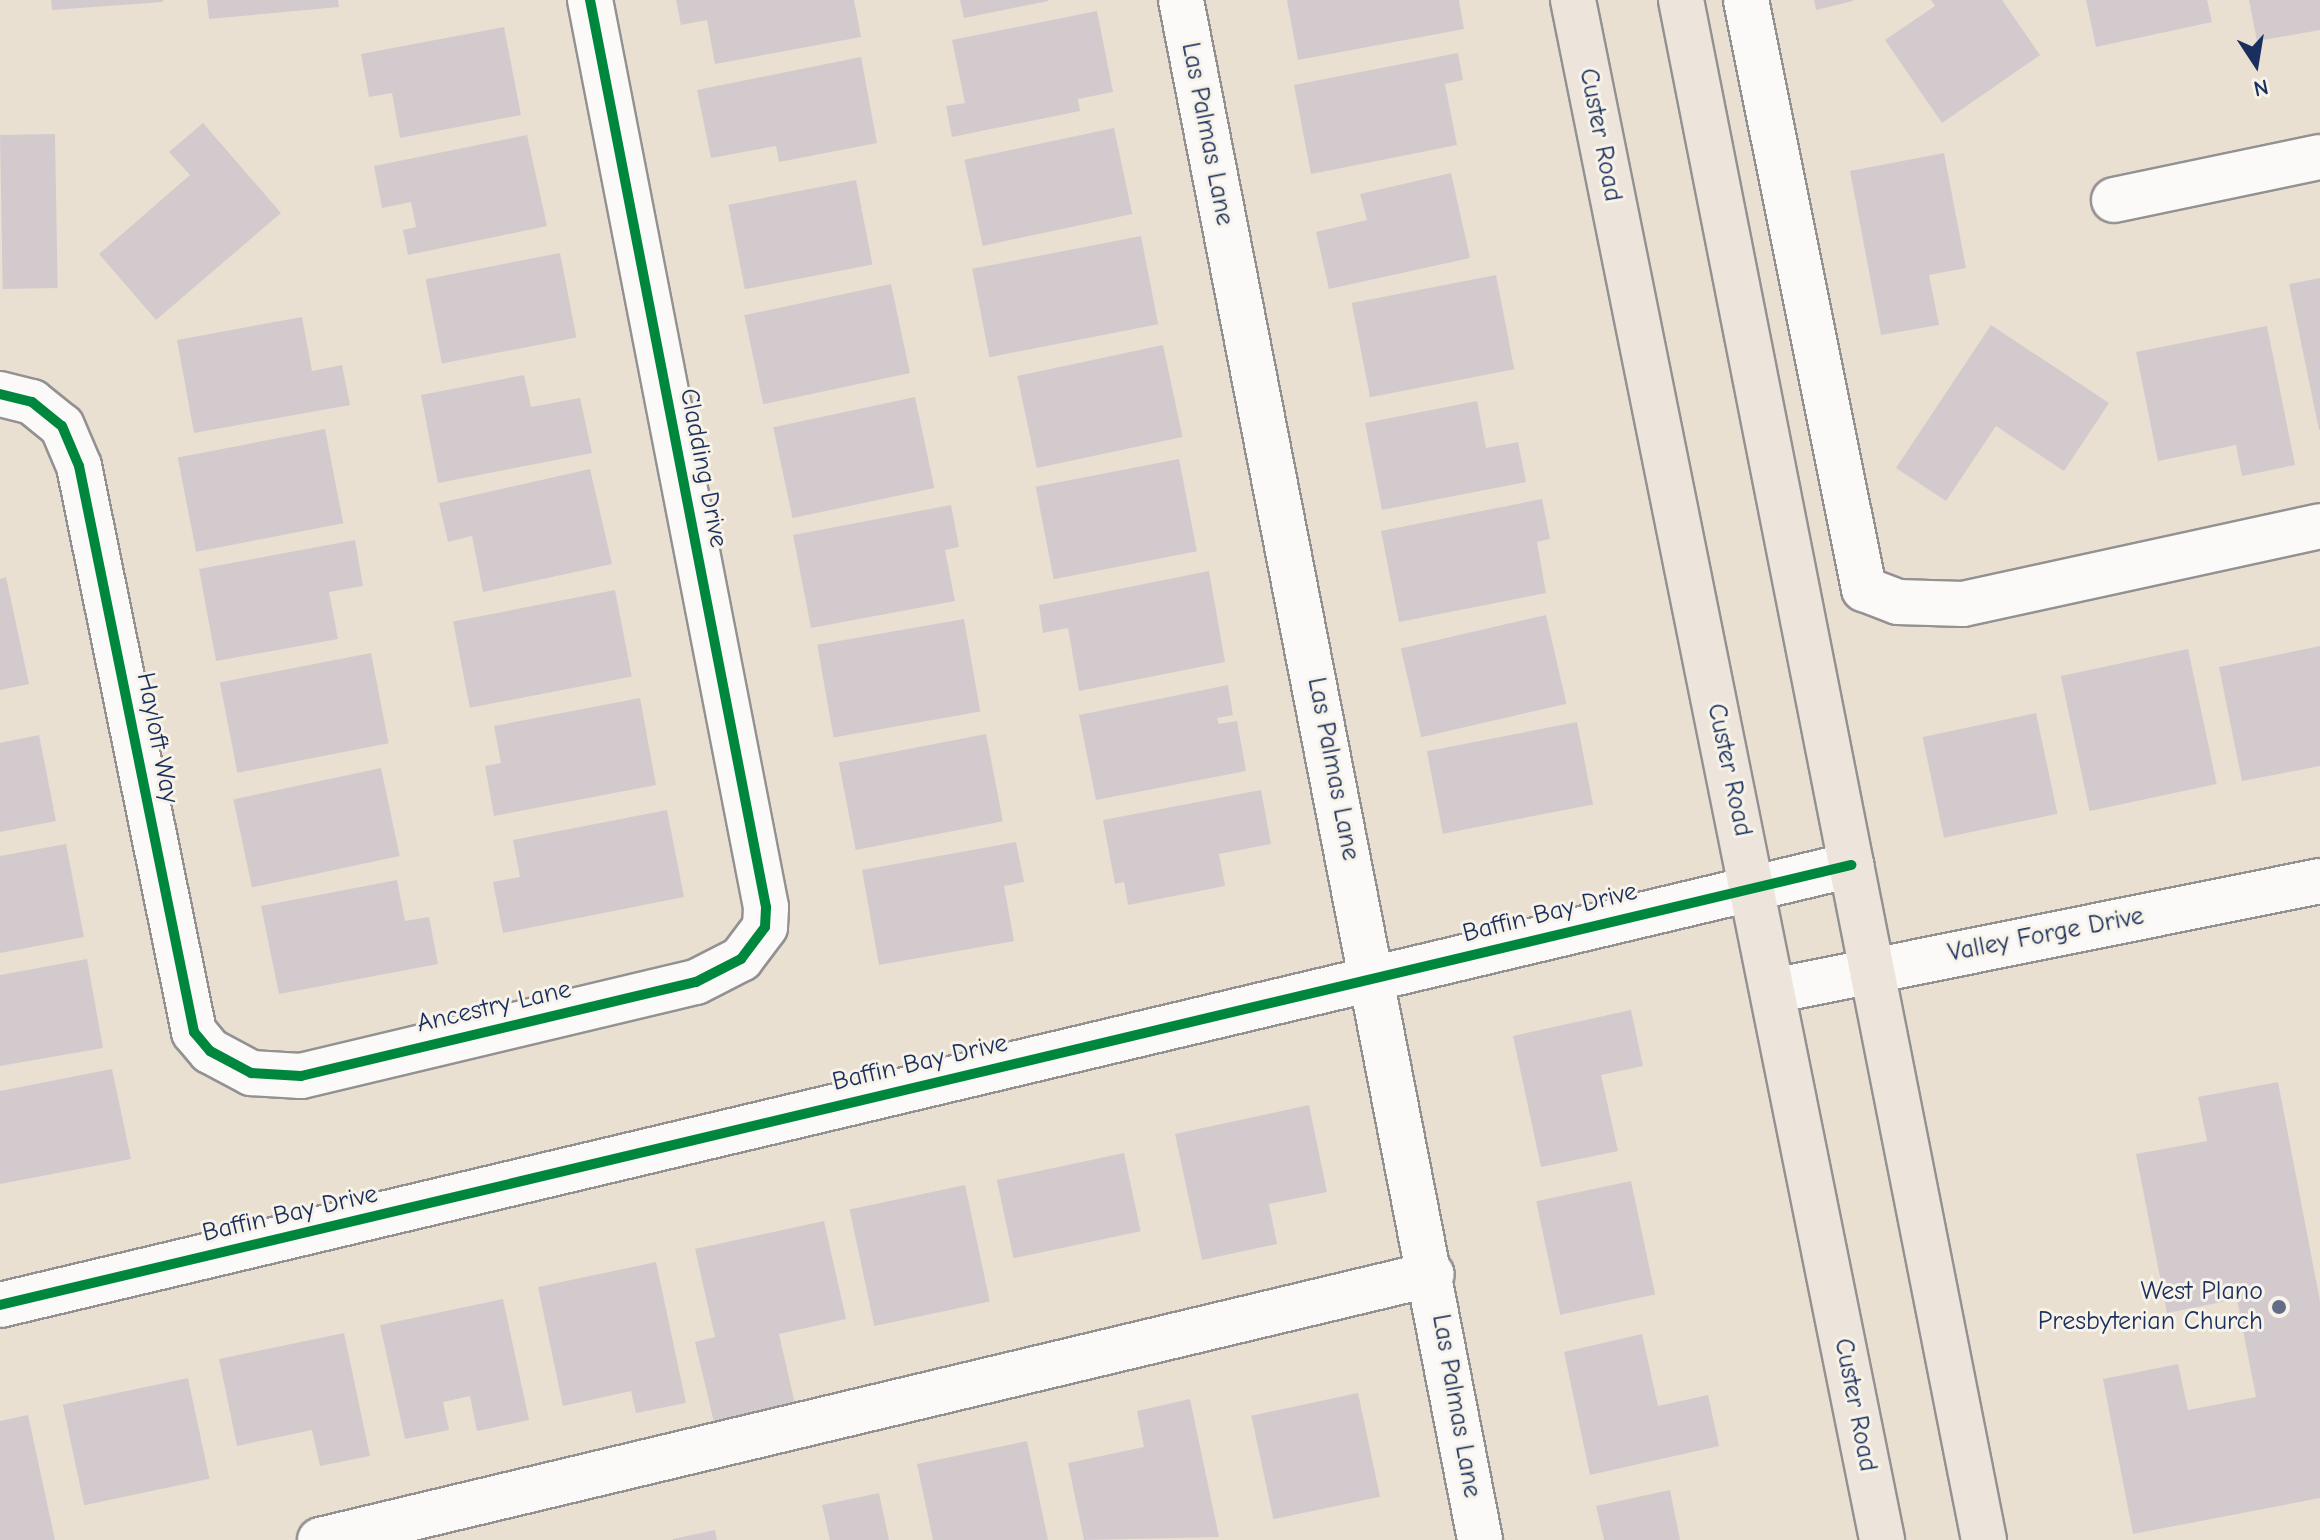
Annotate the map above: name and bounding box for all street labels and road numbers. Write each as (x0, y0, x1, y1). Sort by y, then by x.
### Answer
street label: Las Palmas Lane (1174, 40, 1240, 228)
street label: Custer Road (1572, 66, 1628, 204)
street label: Cladding Drive (672, 386, 734, 550)
street label: Hayloft Way (129, 670, 185, 806)
street label: Las Palmas Lane (1300, 675, 1366, 863)
street label: Custer Road (1700, 701, 1758, 839)
street label: Baffin Bay Drive (1459, 876, 1641, 950)
street label: Valley Forge Drive (1945, 901, 2147, 969)
street label: Ancestry Lane (414, 974, 574, 1040)
street label: Baffin Bay Drive (829, 1028, 1011, 1098)
street label: Baffin Bay Drive (199, 1179, 381, 1249)
street label: Las Palmas Lane (1425, 1312, 1487, 1500)
street label: Custer Road (1827, 1336, 1883, 1474)

